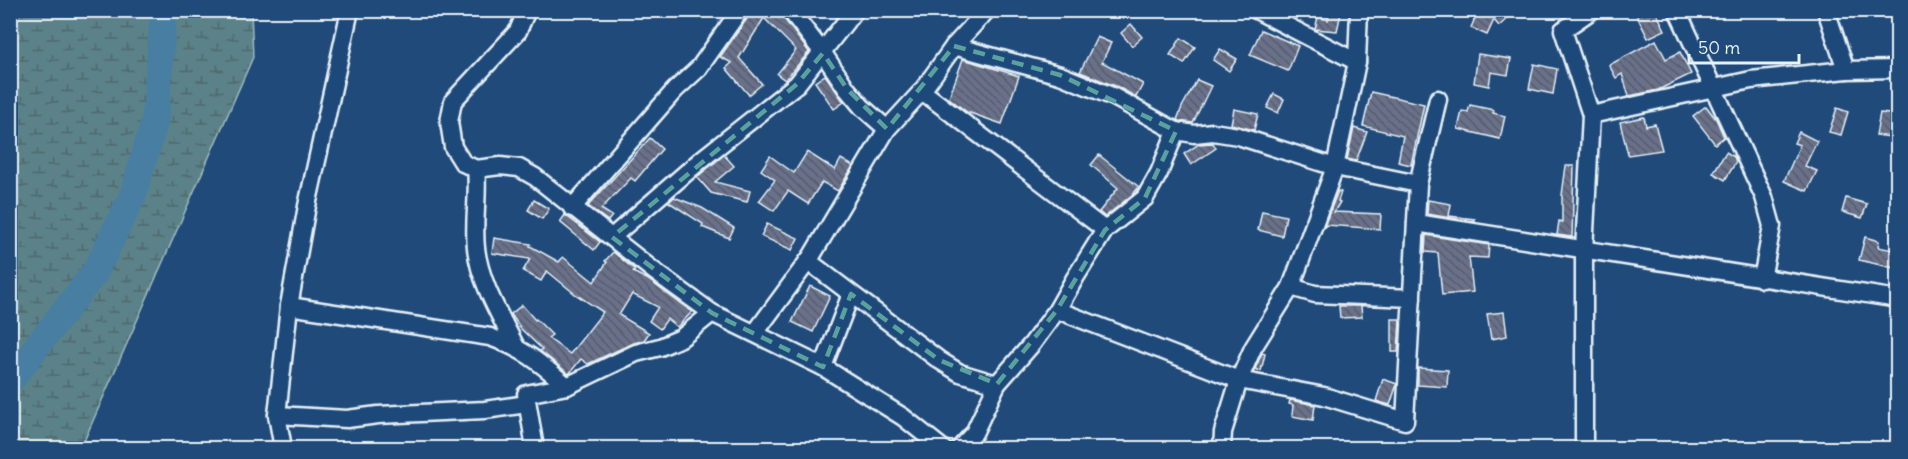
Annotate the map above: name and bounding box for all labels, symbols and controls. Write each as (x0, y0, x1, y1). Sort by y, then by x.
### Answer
scale bar (1689, 27, 1798, 65)
text: 50 m (1698, 36, 1740, 59)

